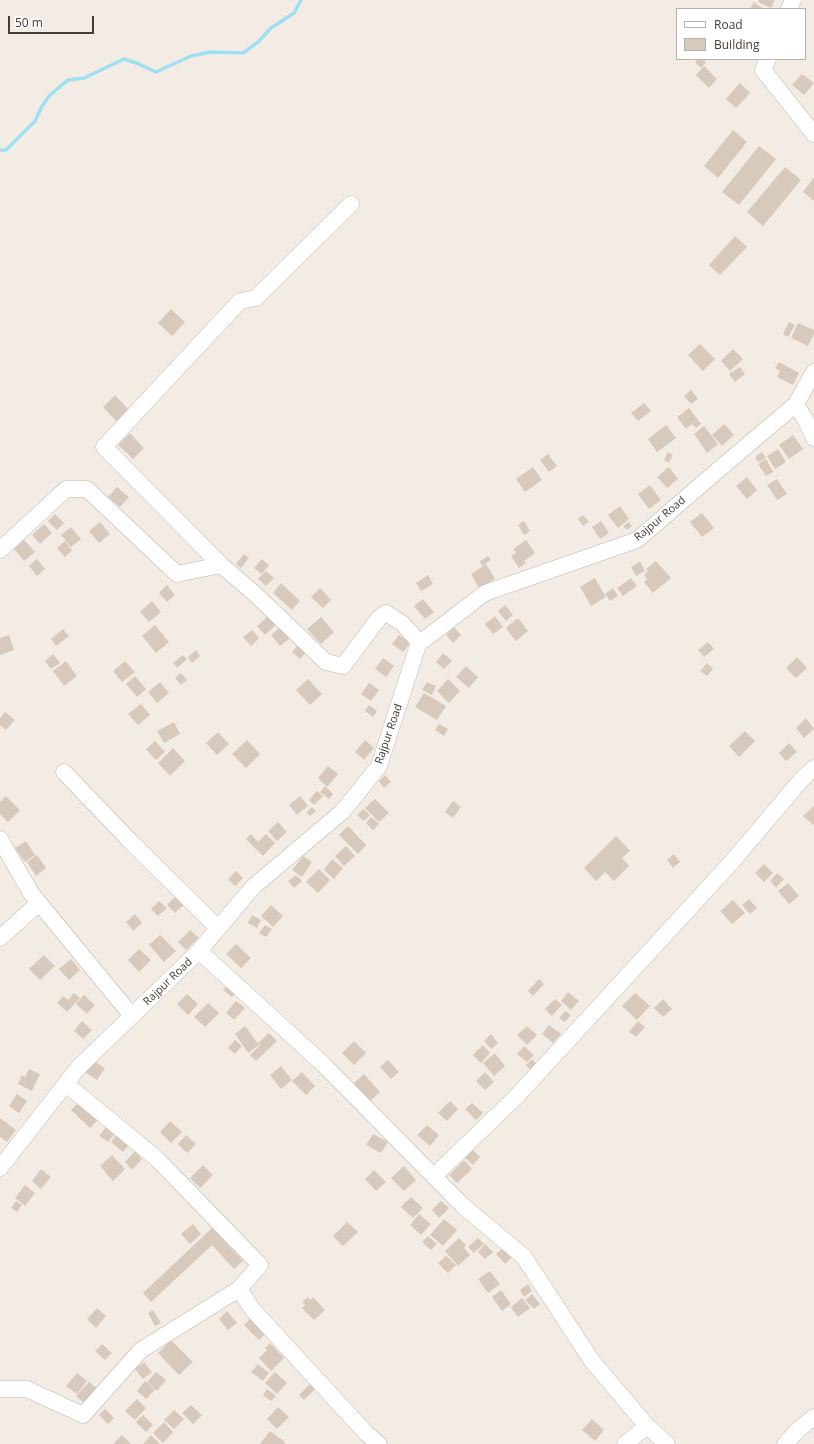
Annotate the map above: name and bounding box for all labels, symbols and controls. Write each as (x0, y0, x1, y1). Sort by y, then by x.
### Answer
scale bar (10, 8, 96, 34)
legend (676, 8, 806, 60)
text: 50 m (15, 14, 43, 31)
text: Road (714, 16, 743, 33)
text: Building (714, 36, 759, 53)
street label: Rajpur Road (632, 494, 688, 544)
street label: Rajpur Road (373, 702, 405, 766)
street label: Rajpur Road (141, 955, 195, 1009)

